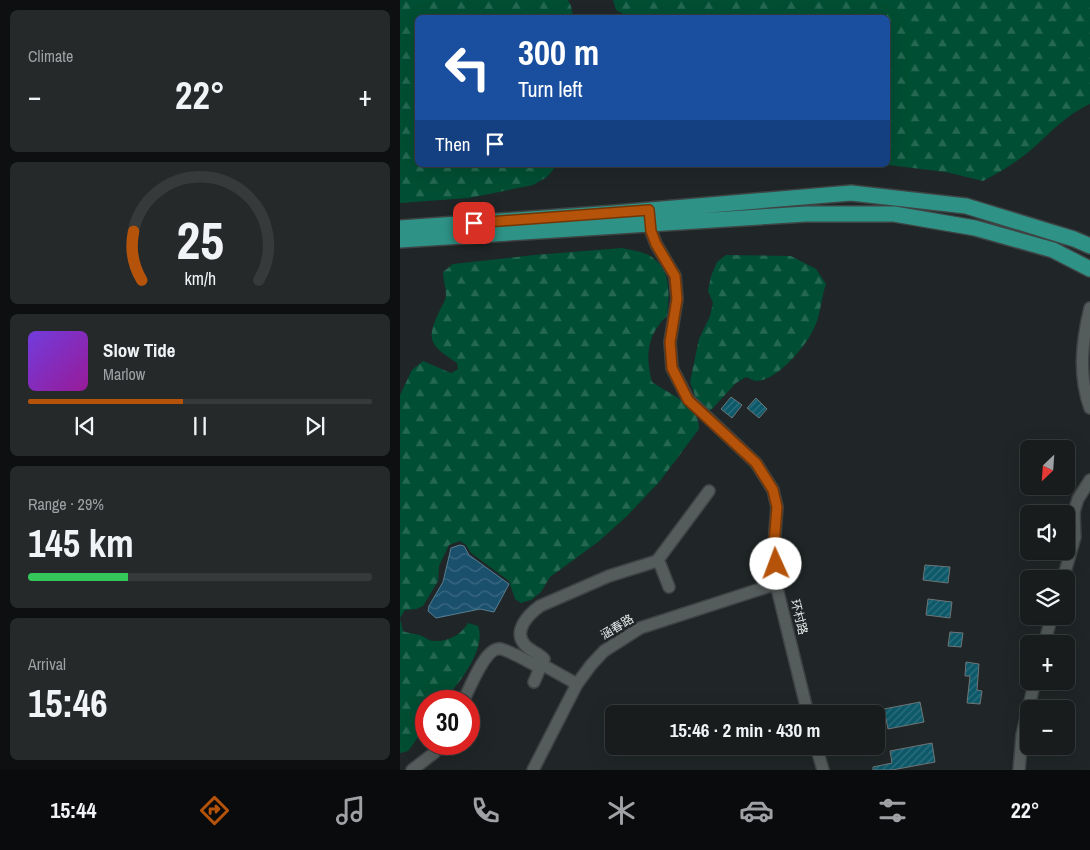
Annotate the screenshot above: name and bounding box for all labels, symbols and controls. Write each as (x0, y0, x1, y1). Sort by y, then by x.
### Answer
text: 300 m (518, 29, 599, 76)
icon: left (435, 35, 500, 100)
text: Climate (28, 45, 73, 67)
text: 22° (175, 70, 225, 121)
text: Turn left (518, 74, 583, 104)
text: − (28, 77, 41, 115)
text: + (359, 77, 372, 115)
icon: arrive (481, 130, 509, 158)
text: Then (435, 131, 471, 157)
pin (453, 202, 495, 244)
text: 25 (176, 205, 224, 275)
icon: arrive (460, 209, 488, 237)
text: km/h (184, 267, 216, 291)
text: Slow Tide (103, 337, 175, 363)
text: Marlow (103, 363, 145, 385)
icon: previous (71, 412, 99, 440)
icon: pause (186, 412, 214, 440)
icon: next (301, 412, 329, 440)
north arrow (1020, 440, 1075, 495)
map controls (1020, 440, 1075, 755)
text: Range · 29% (28, 493, 104, 515)
button: sound (1020, 505, 1075, 560)
text: 145 km (28, 518, 134, 569)
position arrow (749, 537, 801, 589)
button: layers (1020, 570, 1075, 625)
street label: 环村路 (787, 598, 811, 636)
street label: 涵春路 (597, 611, 637, 643)
button: + (1020, 635, 1075, 690)
text: Arrival (28, 653, 66, 675)
text: 15:46 (28, 678, 108, 729)
speed limit sign: 30 (415, 690, 480, 755)
button: − (1020, 700, 1075, 755)
text: 15:46 · 2 min · 430 m (670, 717, 820, 743)
icon: directions (197, 793, 232, 828)
icon: music (333, 793, 368, 828)
icon: phone (468, 793, 503, 828)
icon: climate (604, 793, 639, 828)
icon: car (739, 793, 774, 828)
icon: filters (875, 793, 910, 828)
text: 15:44 (50, 795, 96, 825)
text: 22° (1011, 795, 1040, 825)

